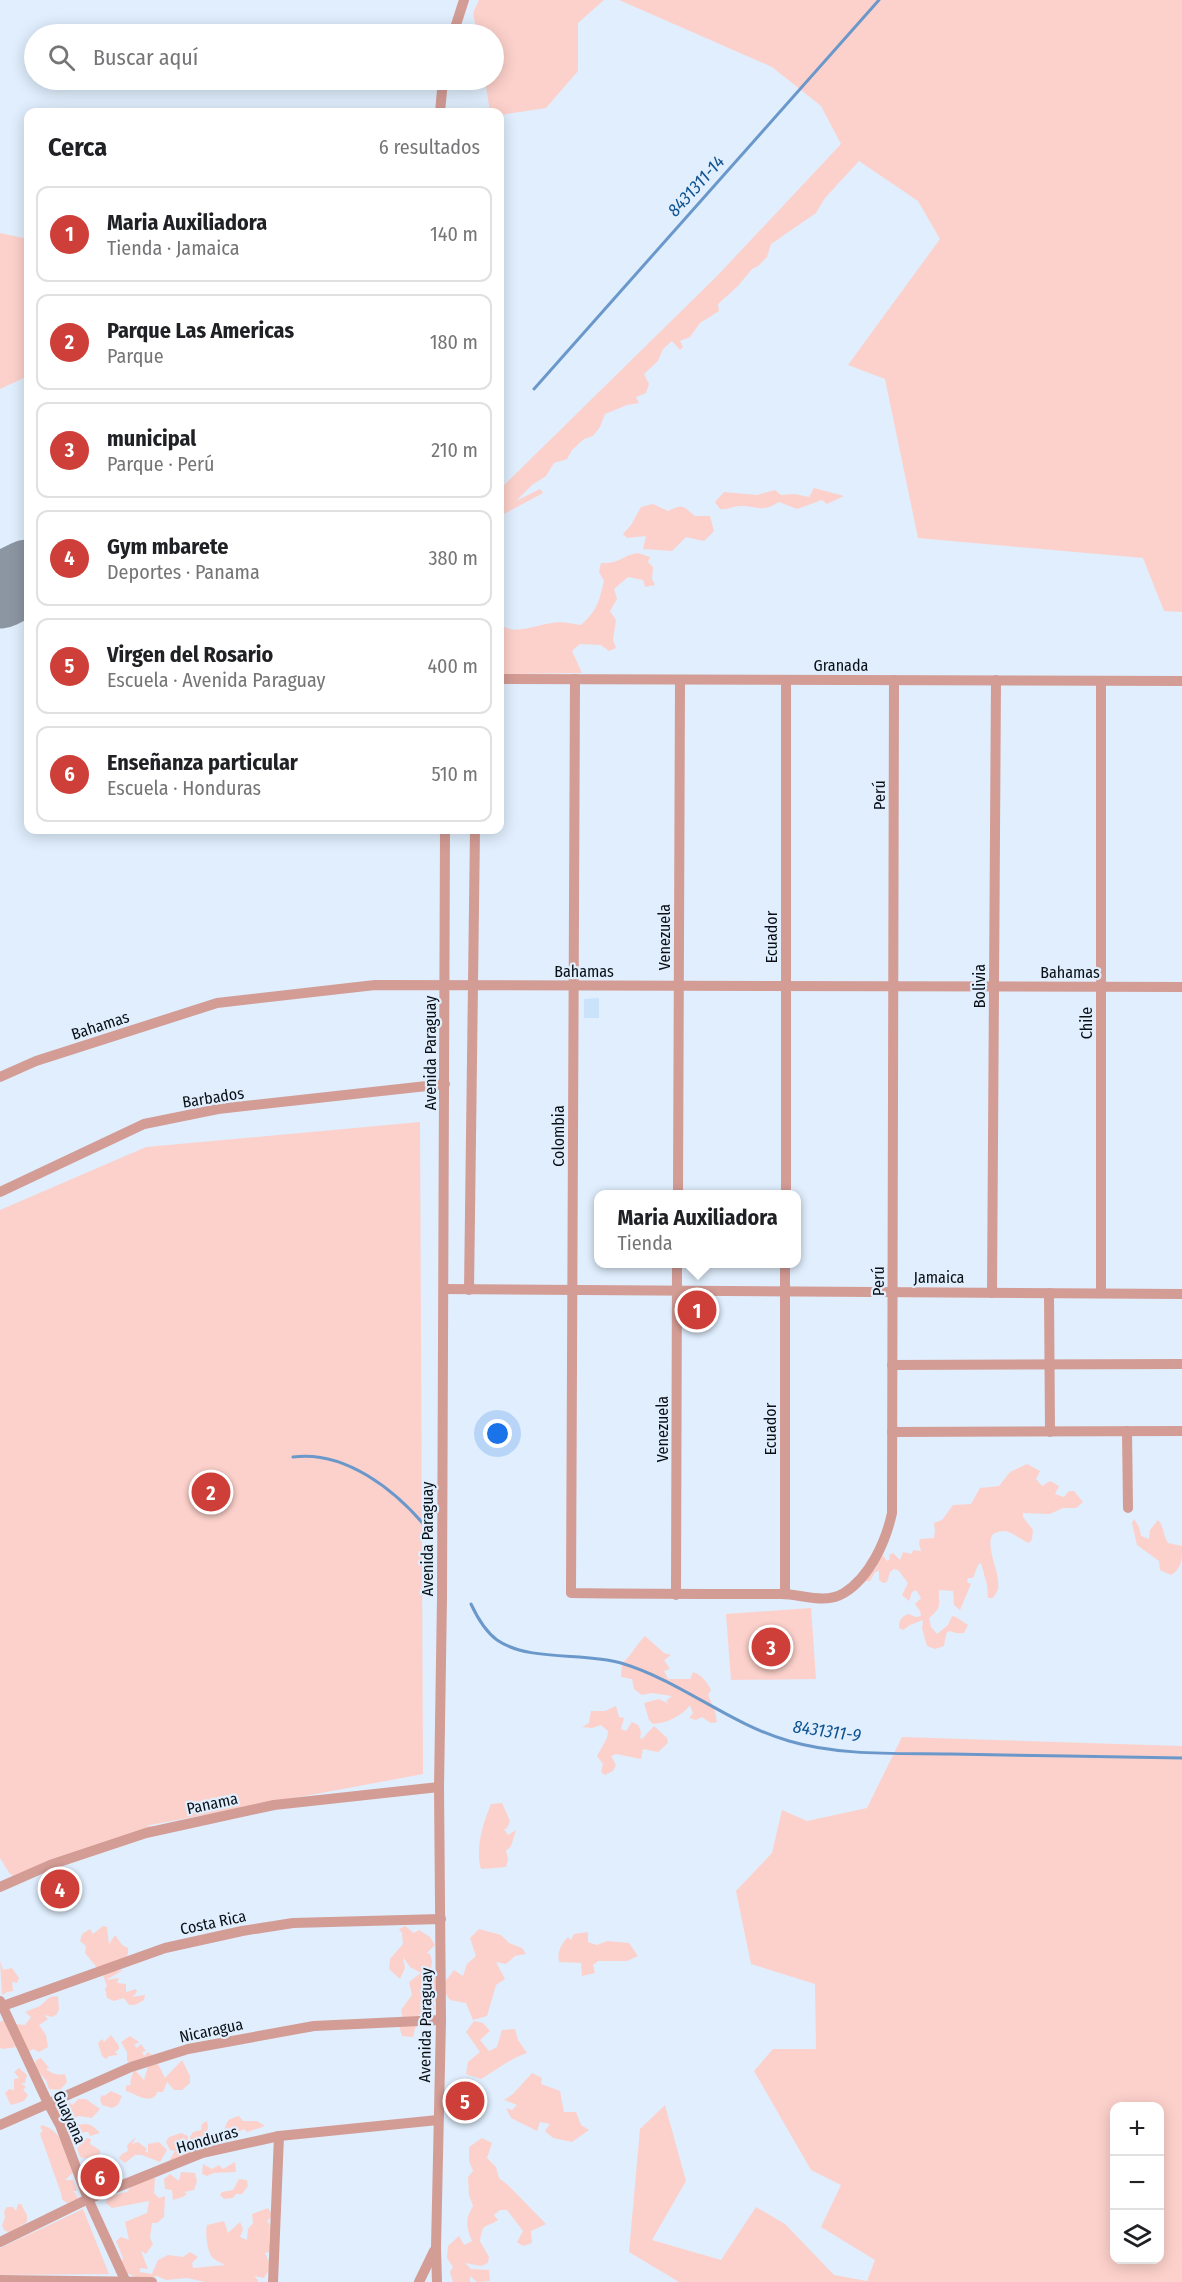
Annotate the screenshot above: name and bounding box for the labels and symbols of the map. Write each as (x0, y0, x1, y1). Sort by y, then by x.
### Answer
water label: 8431311-14 (663, 151, 729, 221)
street label: Granada (814, 656, 869, 675)
street label: Perú (870, 780, 889, 810)
street label: Venezuela (655, 904, 674, 970)
street label: Ecuador (762, 910, 781, 963)
street label: Bahamas (554, 962, 614, 981)
street label: Bahamas (1040, 963, 1100, 982)
street label: Bolivia (970, 964, 989, 1008)
street label: Avenida Paraguay (421, 995, 440, 1110)
street label: Bahamas (69, 1007, 132, 1044)
street label: Chile (1077, 1007, 1096, 1039)
street label: Barbados (181, 1083, 245, 1112)
street label: Colombia (549, 1105, 568, 1167)
street label: Perú (869, 1266, 888, 1296)
street label: Jamaica (914, 1268, 965, 1287)
pin: 1 (678, 1288, 716, 1332)
street label: Venezuela (653, 1396, 672, 1462)
street label: Ecuador (761, 1402, 780, 1455)
your location (483, 1419, 512, 1448)
pin: 2 (192, 1470, 230, 1514)
street label: Avenida Paraguay (418, 1481, 437, 1596)
pin: 3 (752, 1624, 790, 1670)
water label: 8431311-9 (792, 1715, 863, 1747)
street label: Panama (185, 1789, 240, 1818)
pin: 4 (40, 1866, 80, 1912)
street label: Costa Rica (178, 1906, 248, 1939)
street label: Avenida Paraguay (415, 1967, 436, 2082)
street label: Nicaragua (178, 2014, 245, 2046)
pin: 5 (446, 2078, 484, 2124)
street label: Guayana (49, 2088, 90, 2147)
street label: Honduras (174, 2122, 240, 2157)
pin: 6 (80, 2154, 120, 2200)

